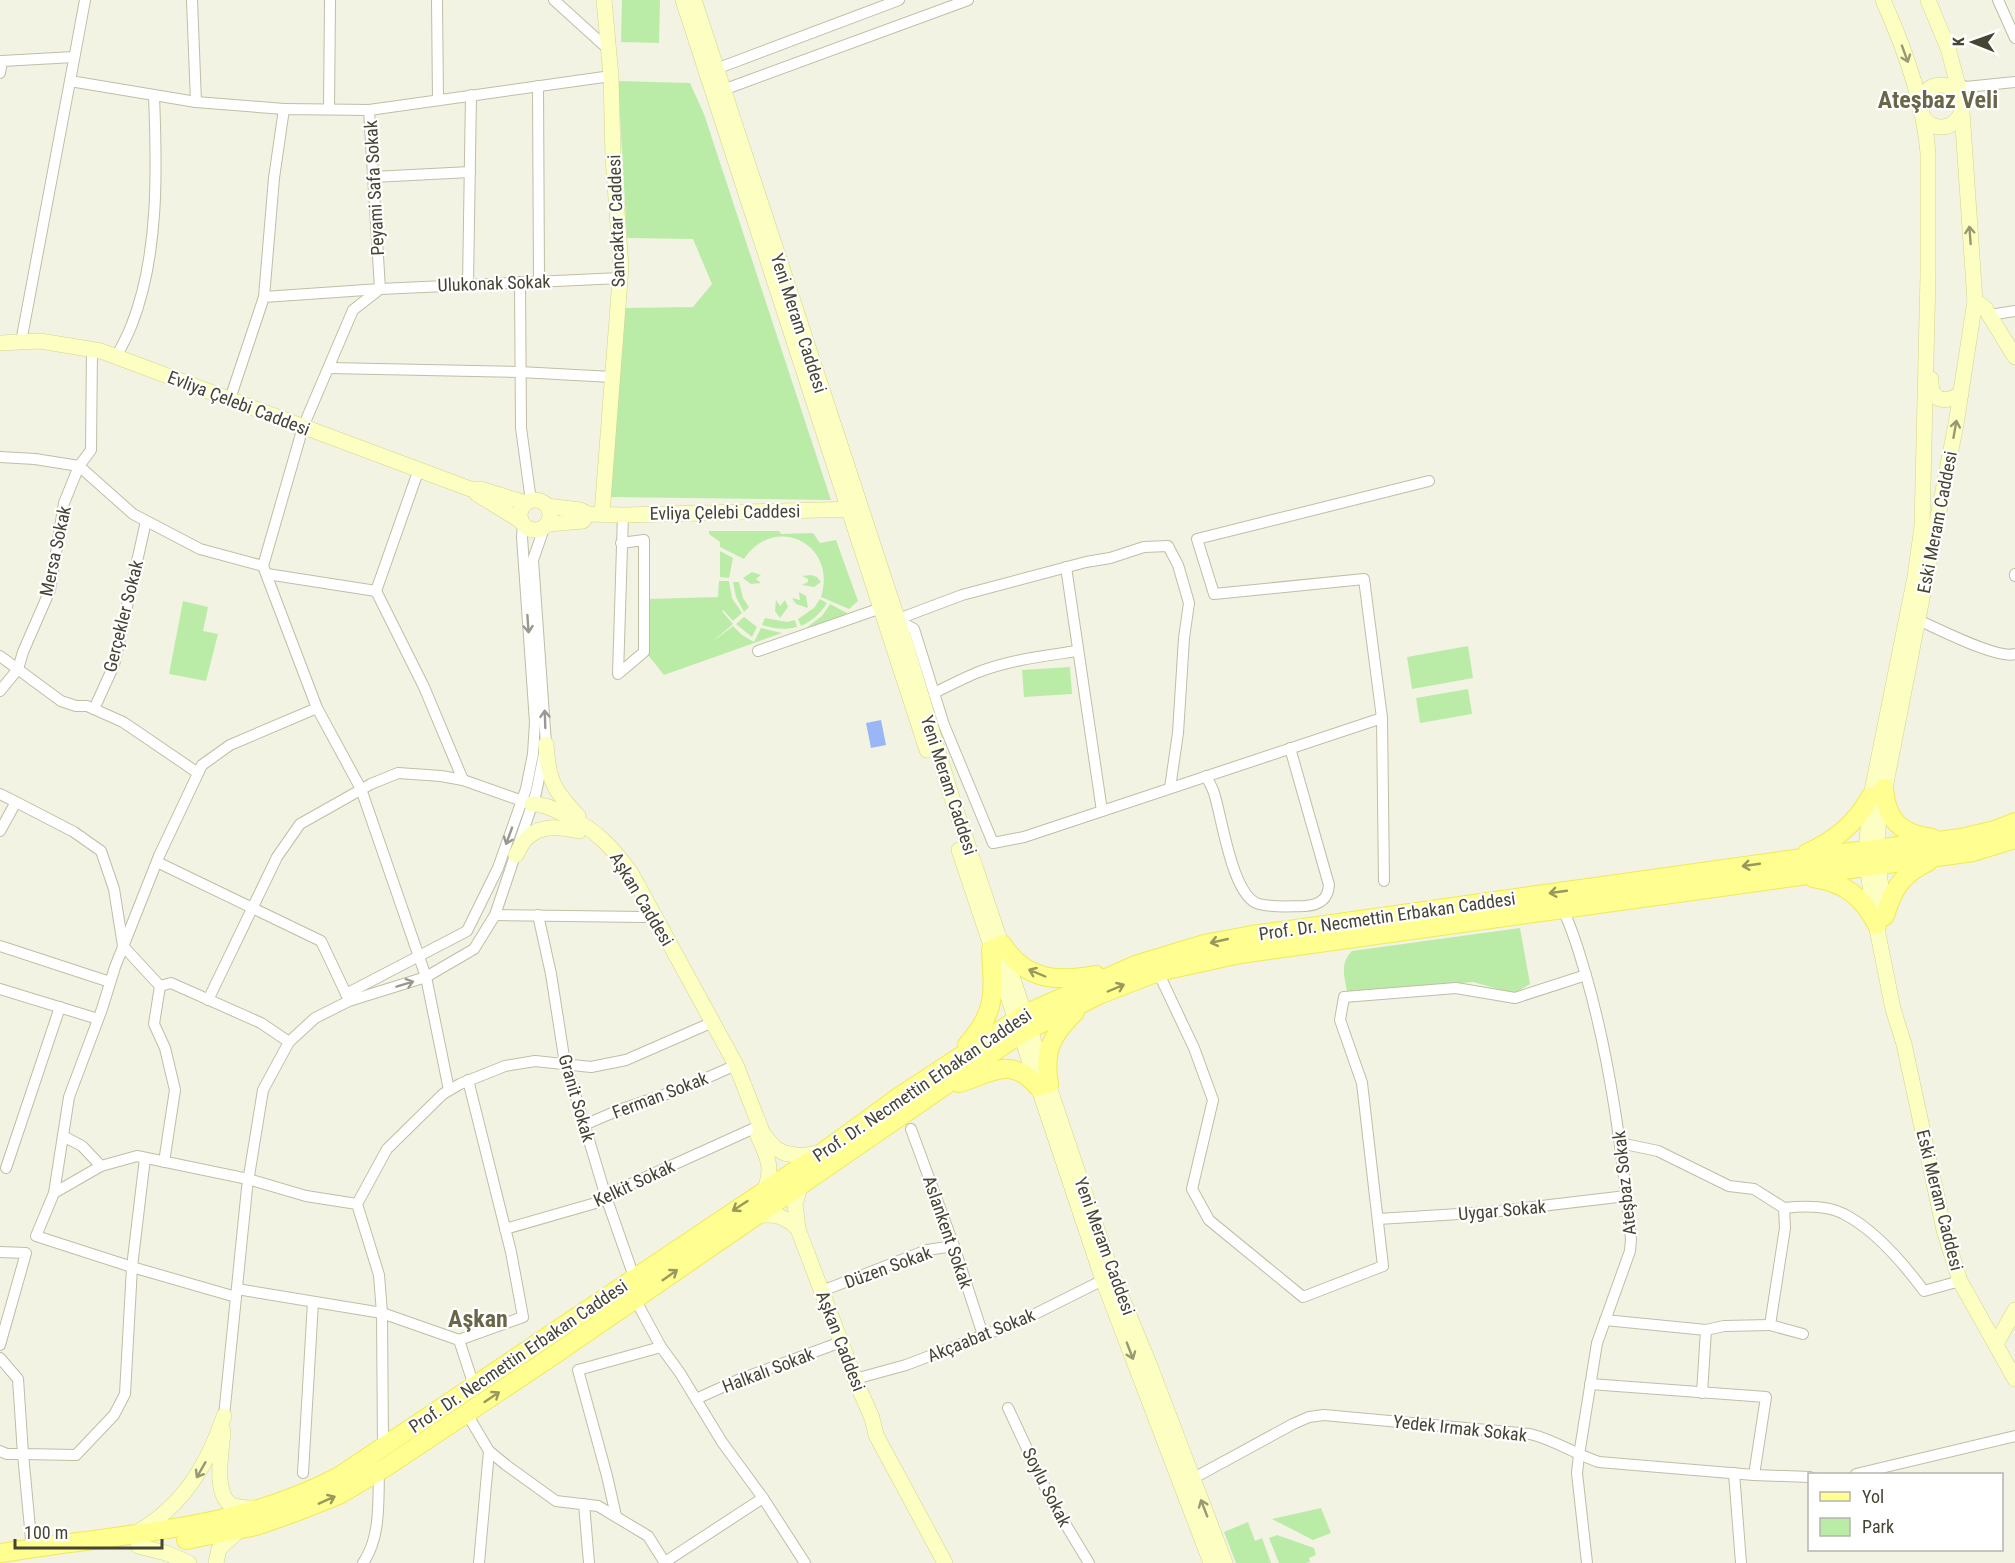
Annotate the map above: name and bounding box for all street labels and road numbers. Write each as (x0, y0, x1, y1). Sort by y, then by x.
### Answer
street label: Peyami Safa Sokak (360, 120, 388, 256)
street label: Sancaktar Caddesi (603, 154, 629, 288)
street label: Yeni Meram Caddesi (767, 251, 831, 395)
street label: Ulukonak Sokak (437, 271, 551, 295)
street label: Evliya Çelebi Caddesi (165, 366, 313, 440)
street label: Eski Meram Caddesi (1913, 449, 1961, 595)
street label: Evliya Çelebi Caddesi (650, 500, 800, 524)
street label: Mersa Sokak (35, 504, 75, 598)
street label: Gerçekler Sokak (99, 558, 147, 674)
street label: Yeni Meram Caddesi (917, 713, 981, 857)
street label: Aşkan Caddesi (606, 848, 678, 950)
street label: Prof. Dr. Necmettin Erbakan Caddesi (1257, 888, 1517, 944)
street label: Prof. Dr. Necmettin Erbakan Caddesi (809, 1004, 1035, 1166)
street label: Granit Sokak (555, 1052, 599, 1144)
street label: Ferman Sokak (609, 1067, 711, 1123)
street label: Eski Meram Caddesi (1912, 1127, 1968, 1273)
street label: Ateşbaz Sokak (1608, 1130, 1640, 1236)
street label: Kelkit Sokak (590, 1155, 678, 1211)
street label: Aslankent Sokak (919, 1173, 977, 1291)
street label: Yeni Meram Caddesi (1070, 1174, 1140, 1318)
street label: Uygar Sokak (1457, 1196, 1547, 1224)
street label: Düzen Sokak (842, 1242, 934, 1292)
street label: Prof. Dr. Necmettin Erbakan Caddesi (405, 1275, 631, 1437)
street label: Aşkan Caddesi (812, 1288, 870, 1394)
street label: Akçaabat Sokak (924, 1304, 1038, 1366)
street label: Halkalı Sokak (719, 1343, 817, 1397)
street label: Yedek Irmak Sokak (1392, 1411, 1528, 1445)
street label: Soylu Sokak (1018, 1444, 1076, 1530)

